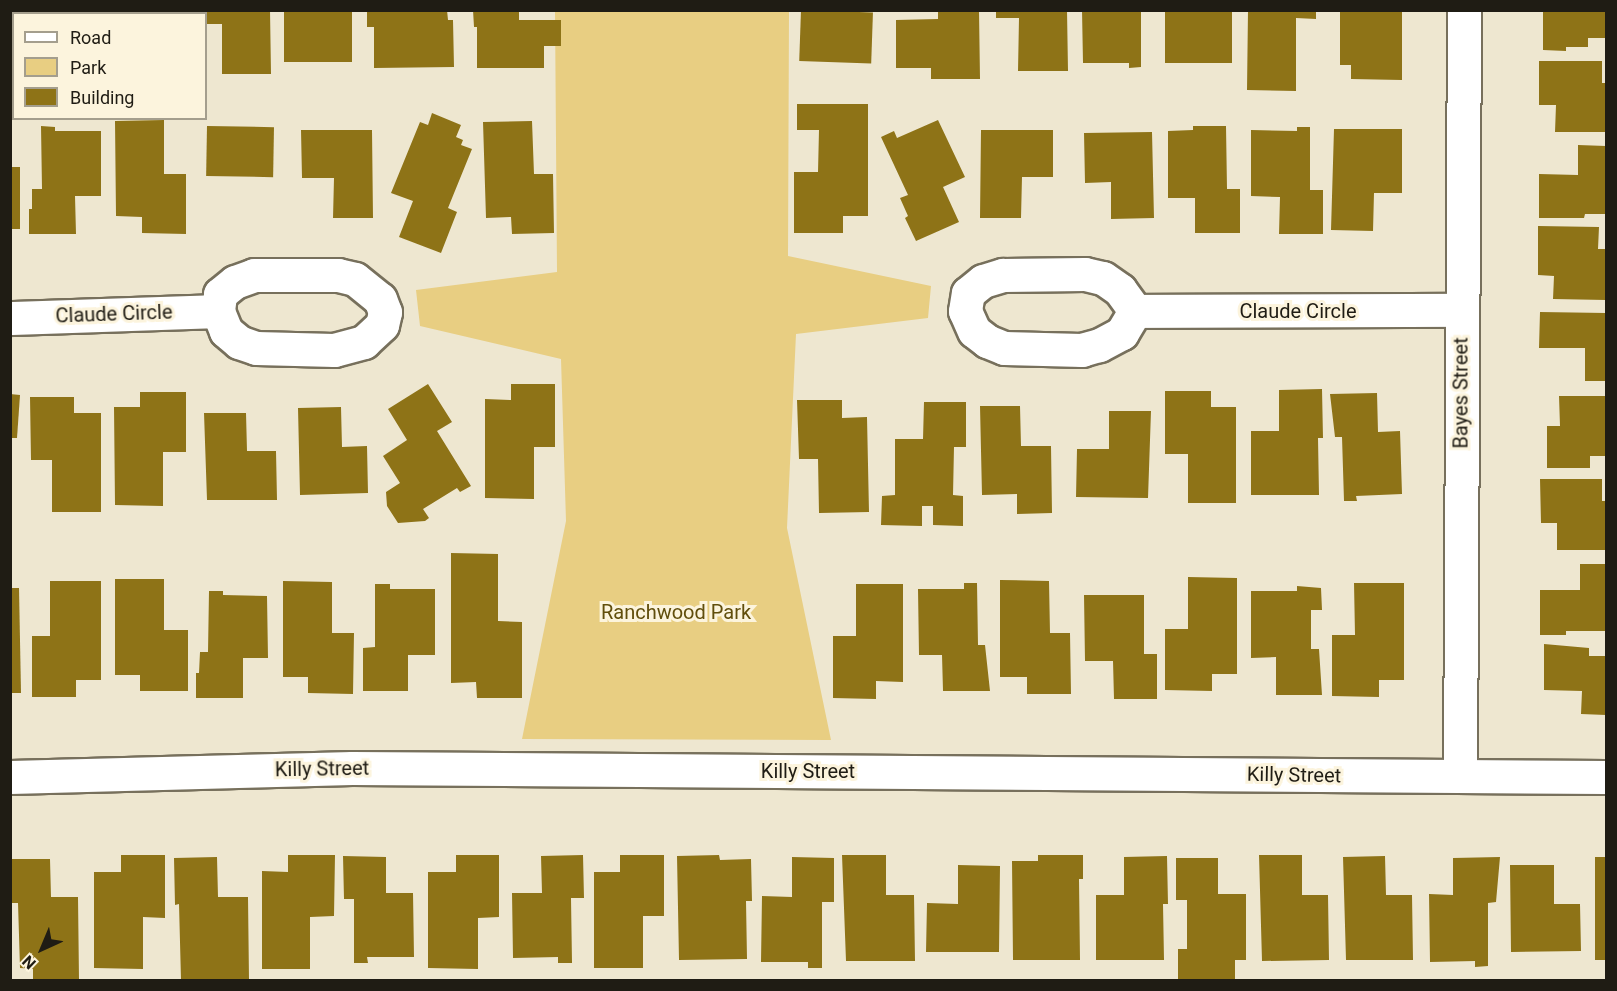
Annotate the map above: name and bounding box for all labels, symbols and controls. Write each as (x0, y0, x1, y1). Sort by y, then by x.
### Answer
legend (12, 12, 207, 120)
text: Road (70, 27, 111, 48)
text: Park (70, 57, 106, 78)
text: Building (70, 87, 134, 108)
street label: Claude Circle (1239, 299, 1357, 323)
street label: Claude Circle (55, 300, 173, 328)
street label: Bayes Street (1449, 337, 1473, 449)
park label: Ranchwood Park (601, 600, 751, 624)
street label: Killy Street (275, 756, 369, 782)
street label: Killy Street (761, 759, 855, 783)
street label: Killy Street (1247, 762, 1341, 788)
north arrow (12, 919, 72, 979)
text: N (18, 952, 40, 973)

